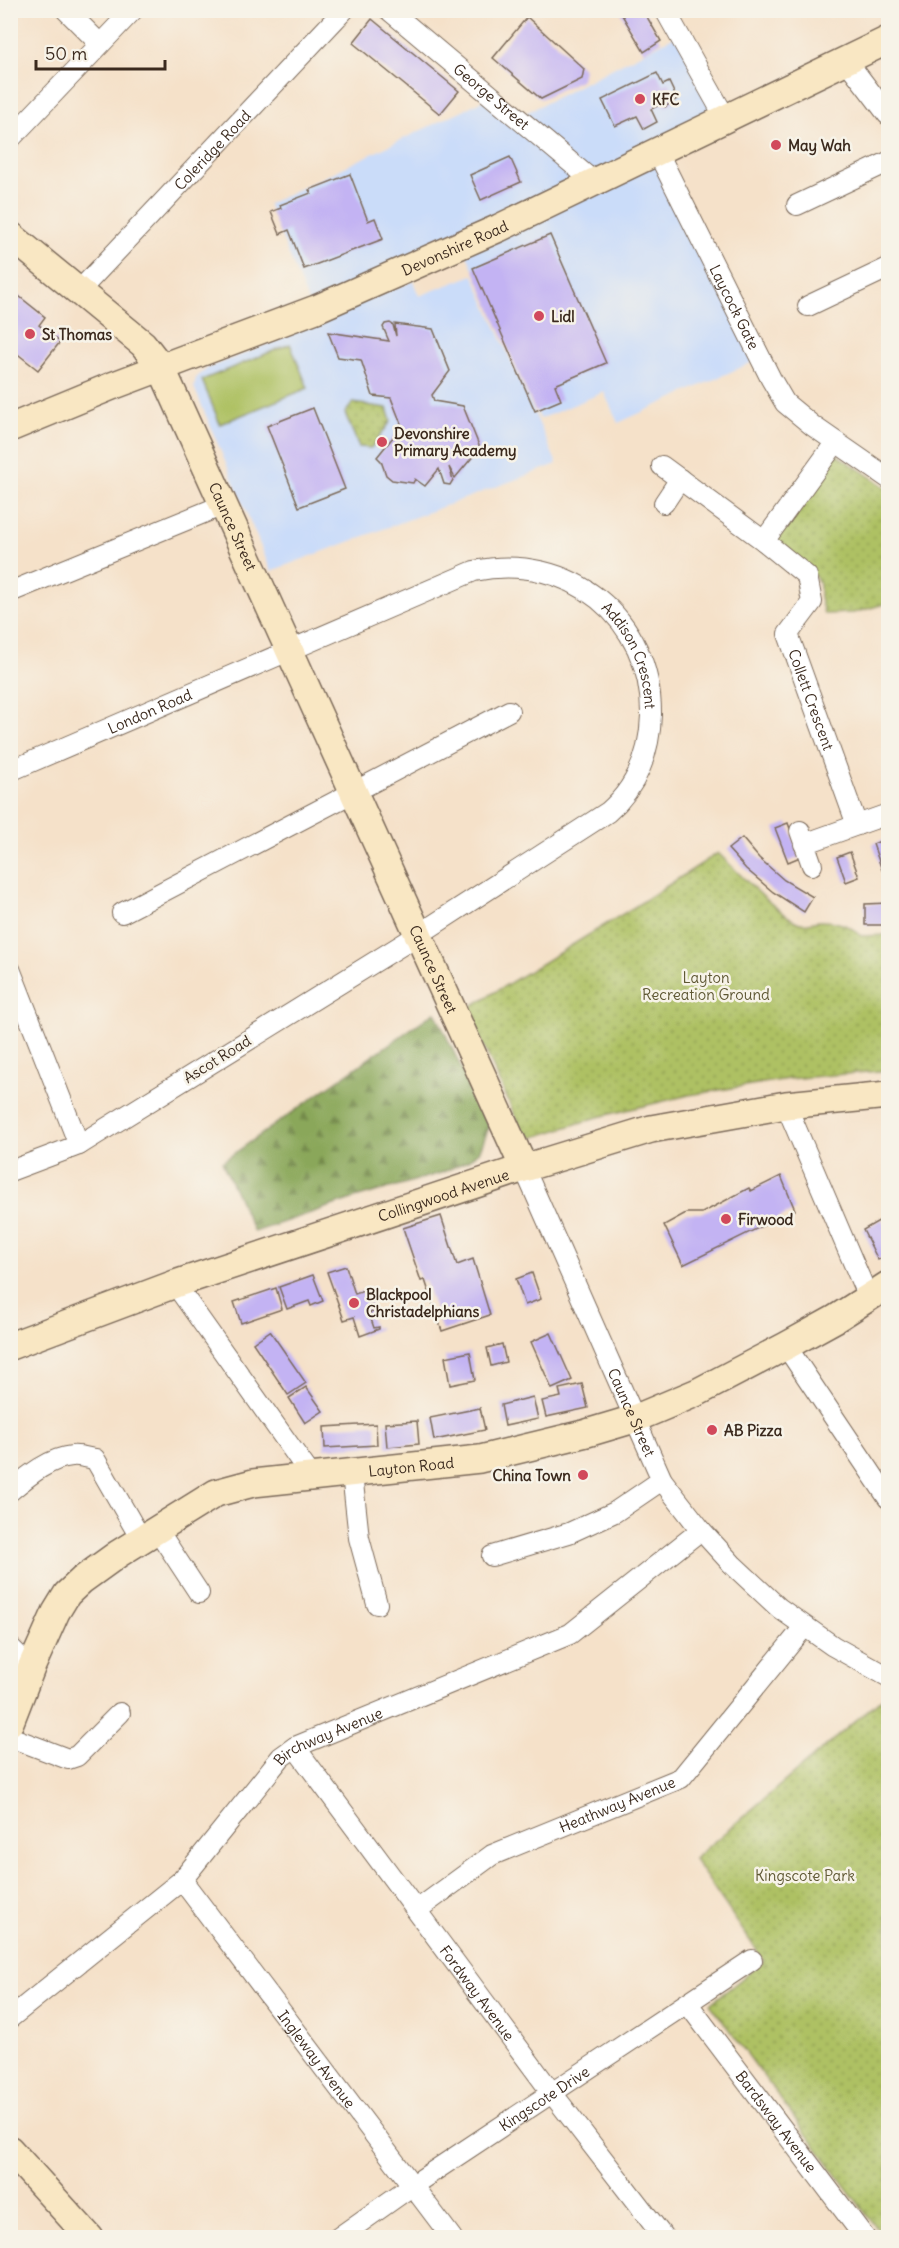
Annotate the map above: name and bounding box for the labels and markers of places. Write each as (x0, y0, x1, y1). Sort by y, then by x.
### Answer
place label: KFC (652, 90, 680, 109)
marker: KFC (633, 92, 647, 106)
place label: May Wah (788, 136, 851, 156)
marker: May Wah (769, 138, 783, 152)
place label: Lidl (551, 307, 575, 326)
marker: Lidl (532, 309, 546, 323)
place label: St Thomas (42, 325, 112, 344)
marker: St Thomas (23, 327, 37, 341)
place label: Devonshire Primary Academy (394, 424, 517, 461)
marker: Devonshire Primary Academy (375, 435, 389, 449)
place label: Firwood (738, 1210, 794, 1229)
marker: Firwood (719, 1212, 733, 1226)
place label: Blackpool Christadelphians (366, 1285, 479, 1322)
marker: Blackpool Christadelphians (347, 1296, 361, 1310)
place label: AB Pizza (724, 1421, 783, 1440)
marker: AB Pizza (705, 1423, 719, 1437)
place label: China Town (493, 1466, 571, 1485)
marker: China Town (576, 1468, 590, 1482)

